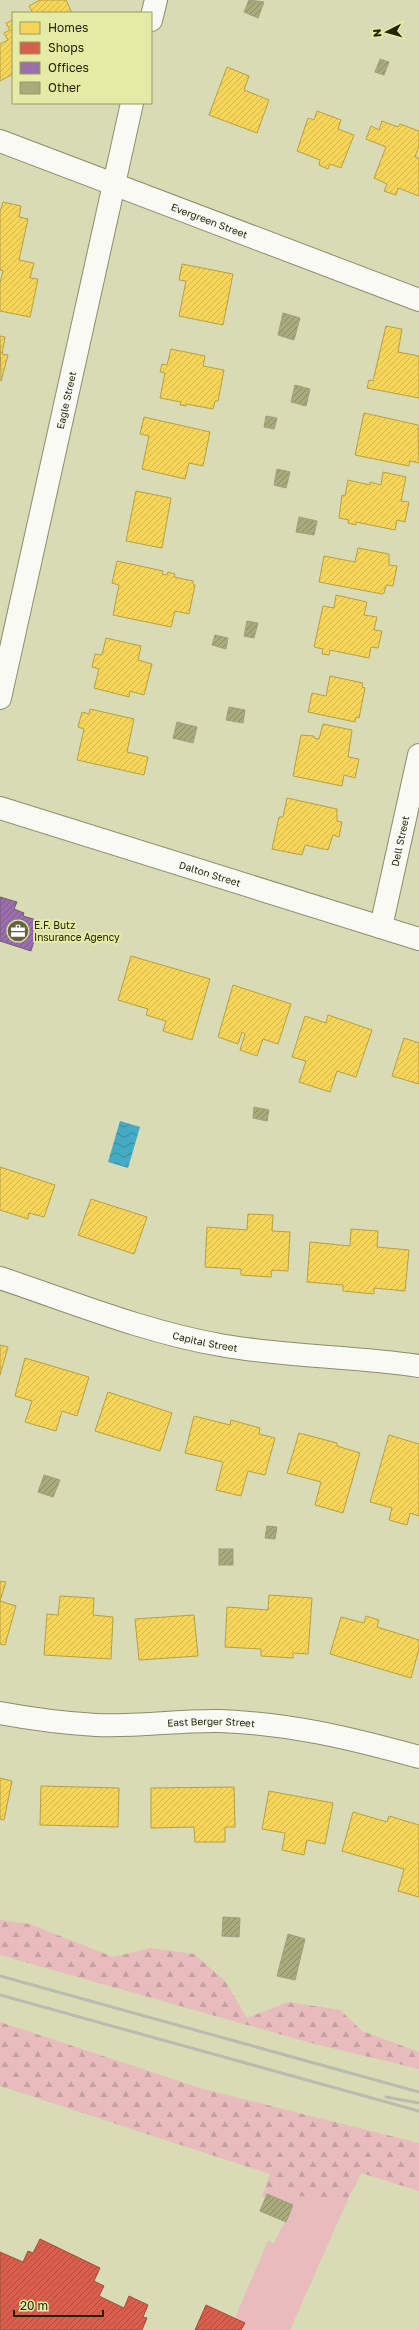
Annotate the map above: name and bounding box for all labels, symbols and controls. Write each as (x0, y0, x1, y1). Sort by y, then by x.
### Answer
legend (12, 12, 152, 104)
north arrow (367, 12, 407, 52)
text: Homes (48, 20, 88, 35)
text: N (370, 28, 383, 38)
text: Shops (48, 40, 84, 55)
text: Offices (48, 60, 89, 75)
text: Other (48, 80, 81, 95)
street label: Evergreen Street (169, 201, 249, 240)
street label: Eagle Street (54, 370, 78, 430)
street label: Dell Street (389, 815, 411, 867)
street label: Dalton Street (178, 858, 242, 889)
office icon: E.F. Butz Insurance Agency (5, 918, 31, 944)
place label: E.F. Butz Insurance Agency (34, 919, 120, 943)
street label: Capital Street (171, 1329, 239, 1354)
street label: East Berger Street (167, 1715, 256, 1729)
scale bar (14, 2292, 103, 2318)
text: 20 m (20, 2298, 48, 2313)

